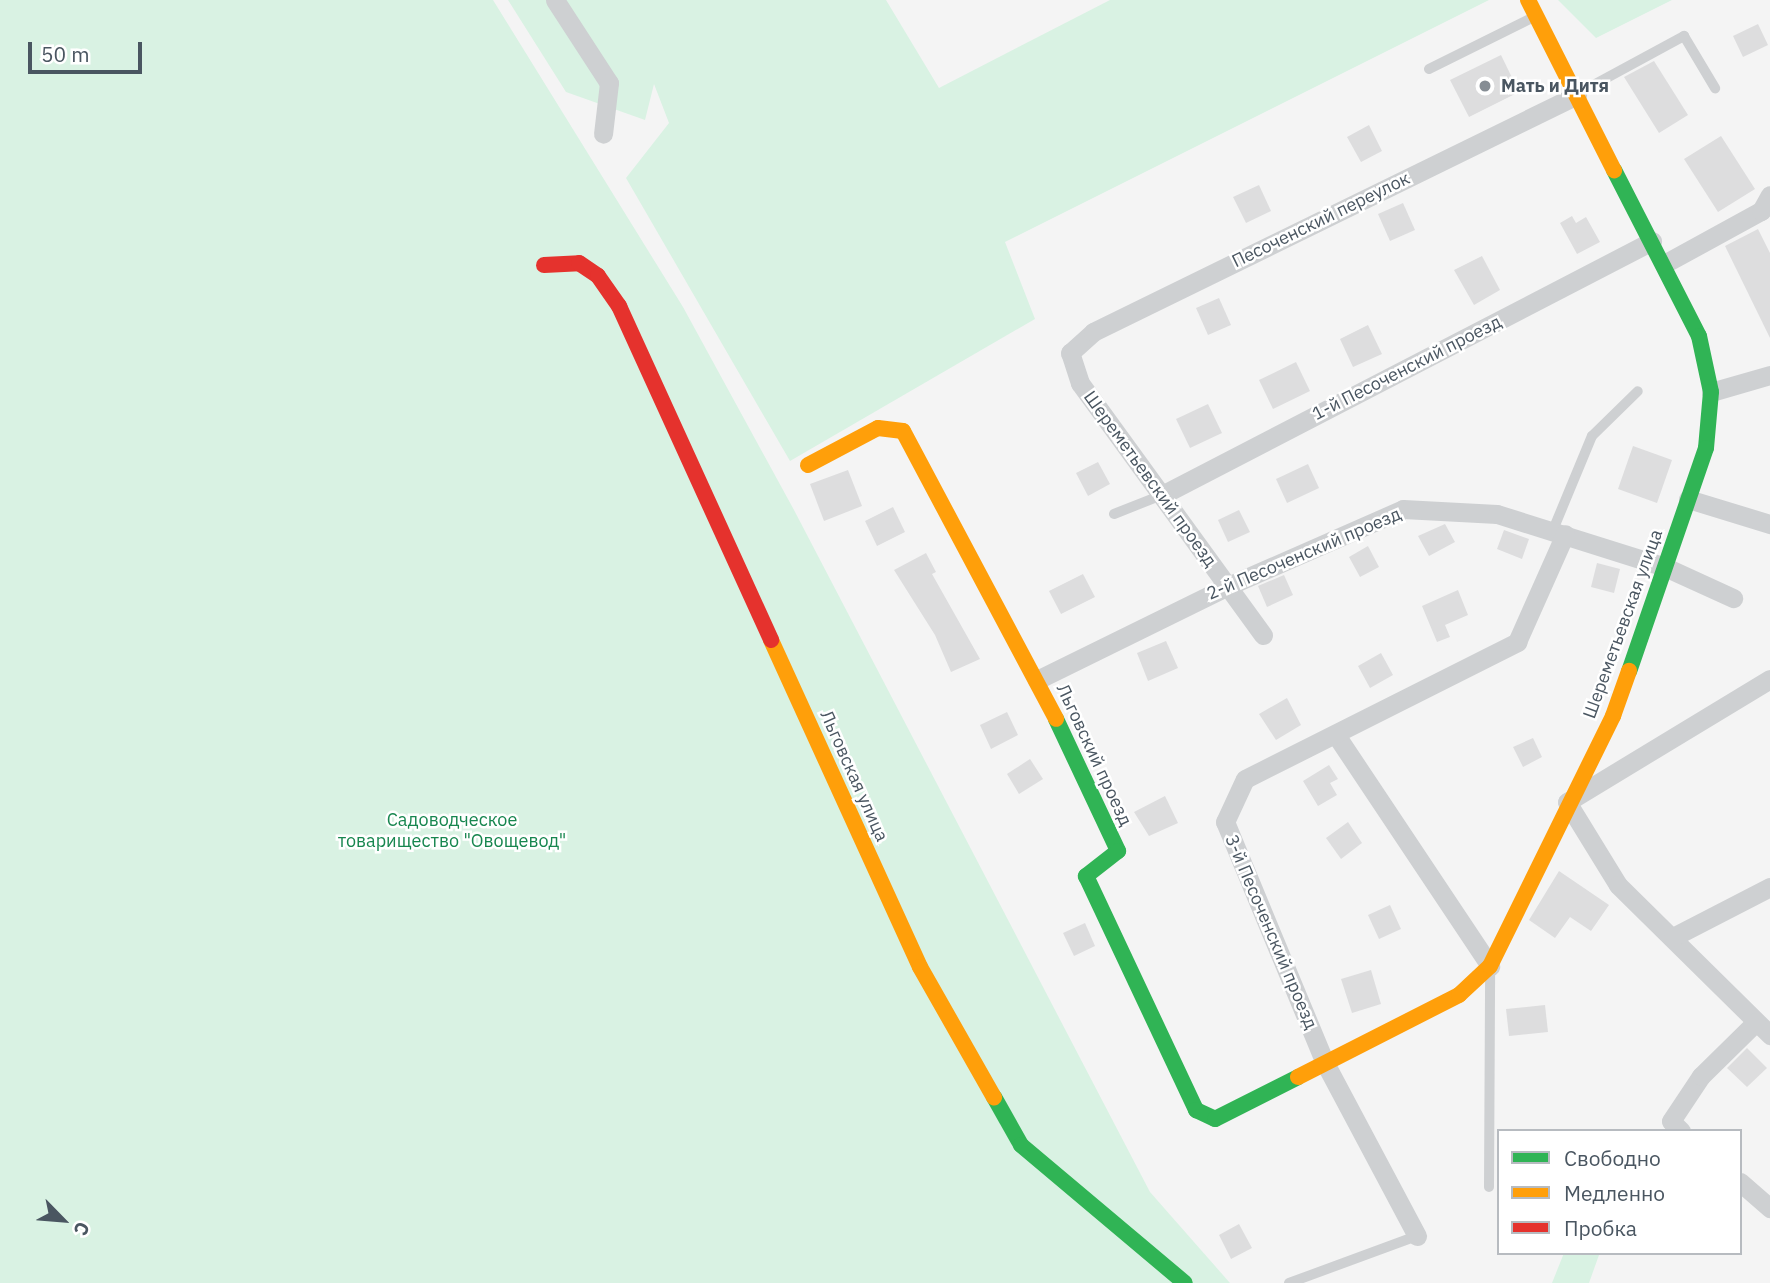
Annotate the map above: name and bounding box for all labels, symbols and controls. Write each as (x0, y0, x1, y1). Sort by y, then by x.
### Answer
scale bar (32, 28, 145, 72)
text: 50 m (41, 40, 90, 68)
place label: Мать и Дитя (1501, 75, 1609, 97)
marker: Мать и Дитя (1475, 76, 1495, 96)
street label: Песоченский переулок (1229, 168, 1413, 272)
street label: 1-й Песоченский проезд (1309, 311, 1505, 425)
street label: Шереметьевский проезд (1079, 387, 1221, 571)
street label: 2-й Песоченский проезд (1203, 503, 1405, 605)
street label: Шереметьевская улица (1579, 527, 1667, 721)
street label: Льговский проезд (1052, 681, 1136, 829)
street label: Льговская улица (815, 707, 893, 845)
park label: Садоводческое товарищество "Овощевод" (338, 810, 566, 852)
street label: 3-й Песоченский проезд (1220, 831, 1322, 1033)
legend (1497, 1129, 1742, 1255)
text: Свободно (1564, 1144, 1661, 1172)
text: Медленно (1564, 1179, 1665, 1207)
north arrow (28, 1185, 98, 1255)
text: Пробка (1564, 1214, 1637, 1242)
text: С (69, 1218, 96, 1240)

